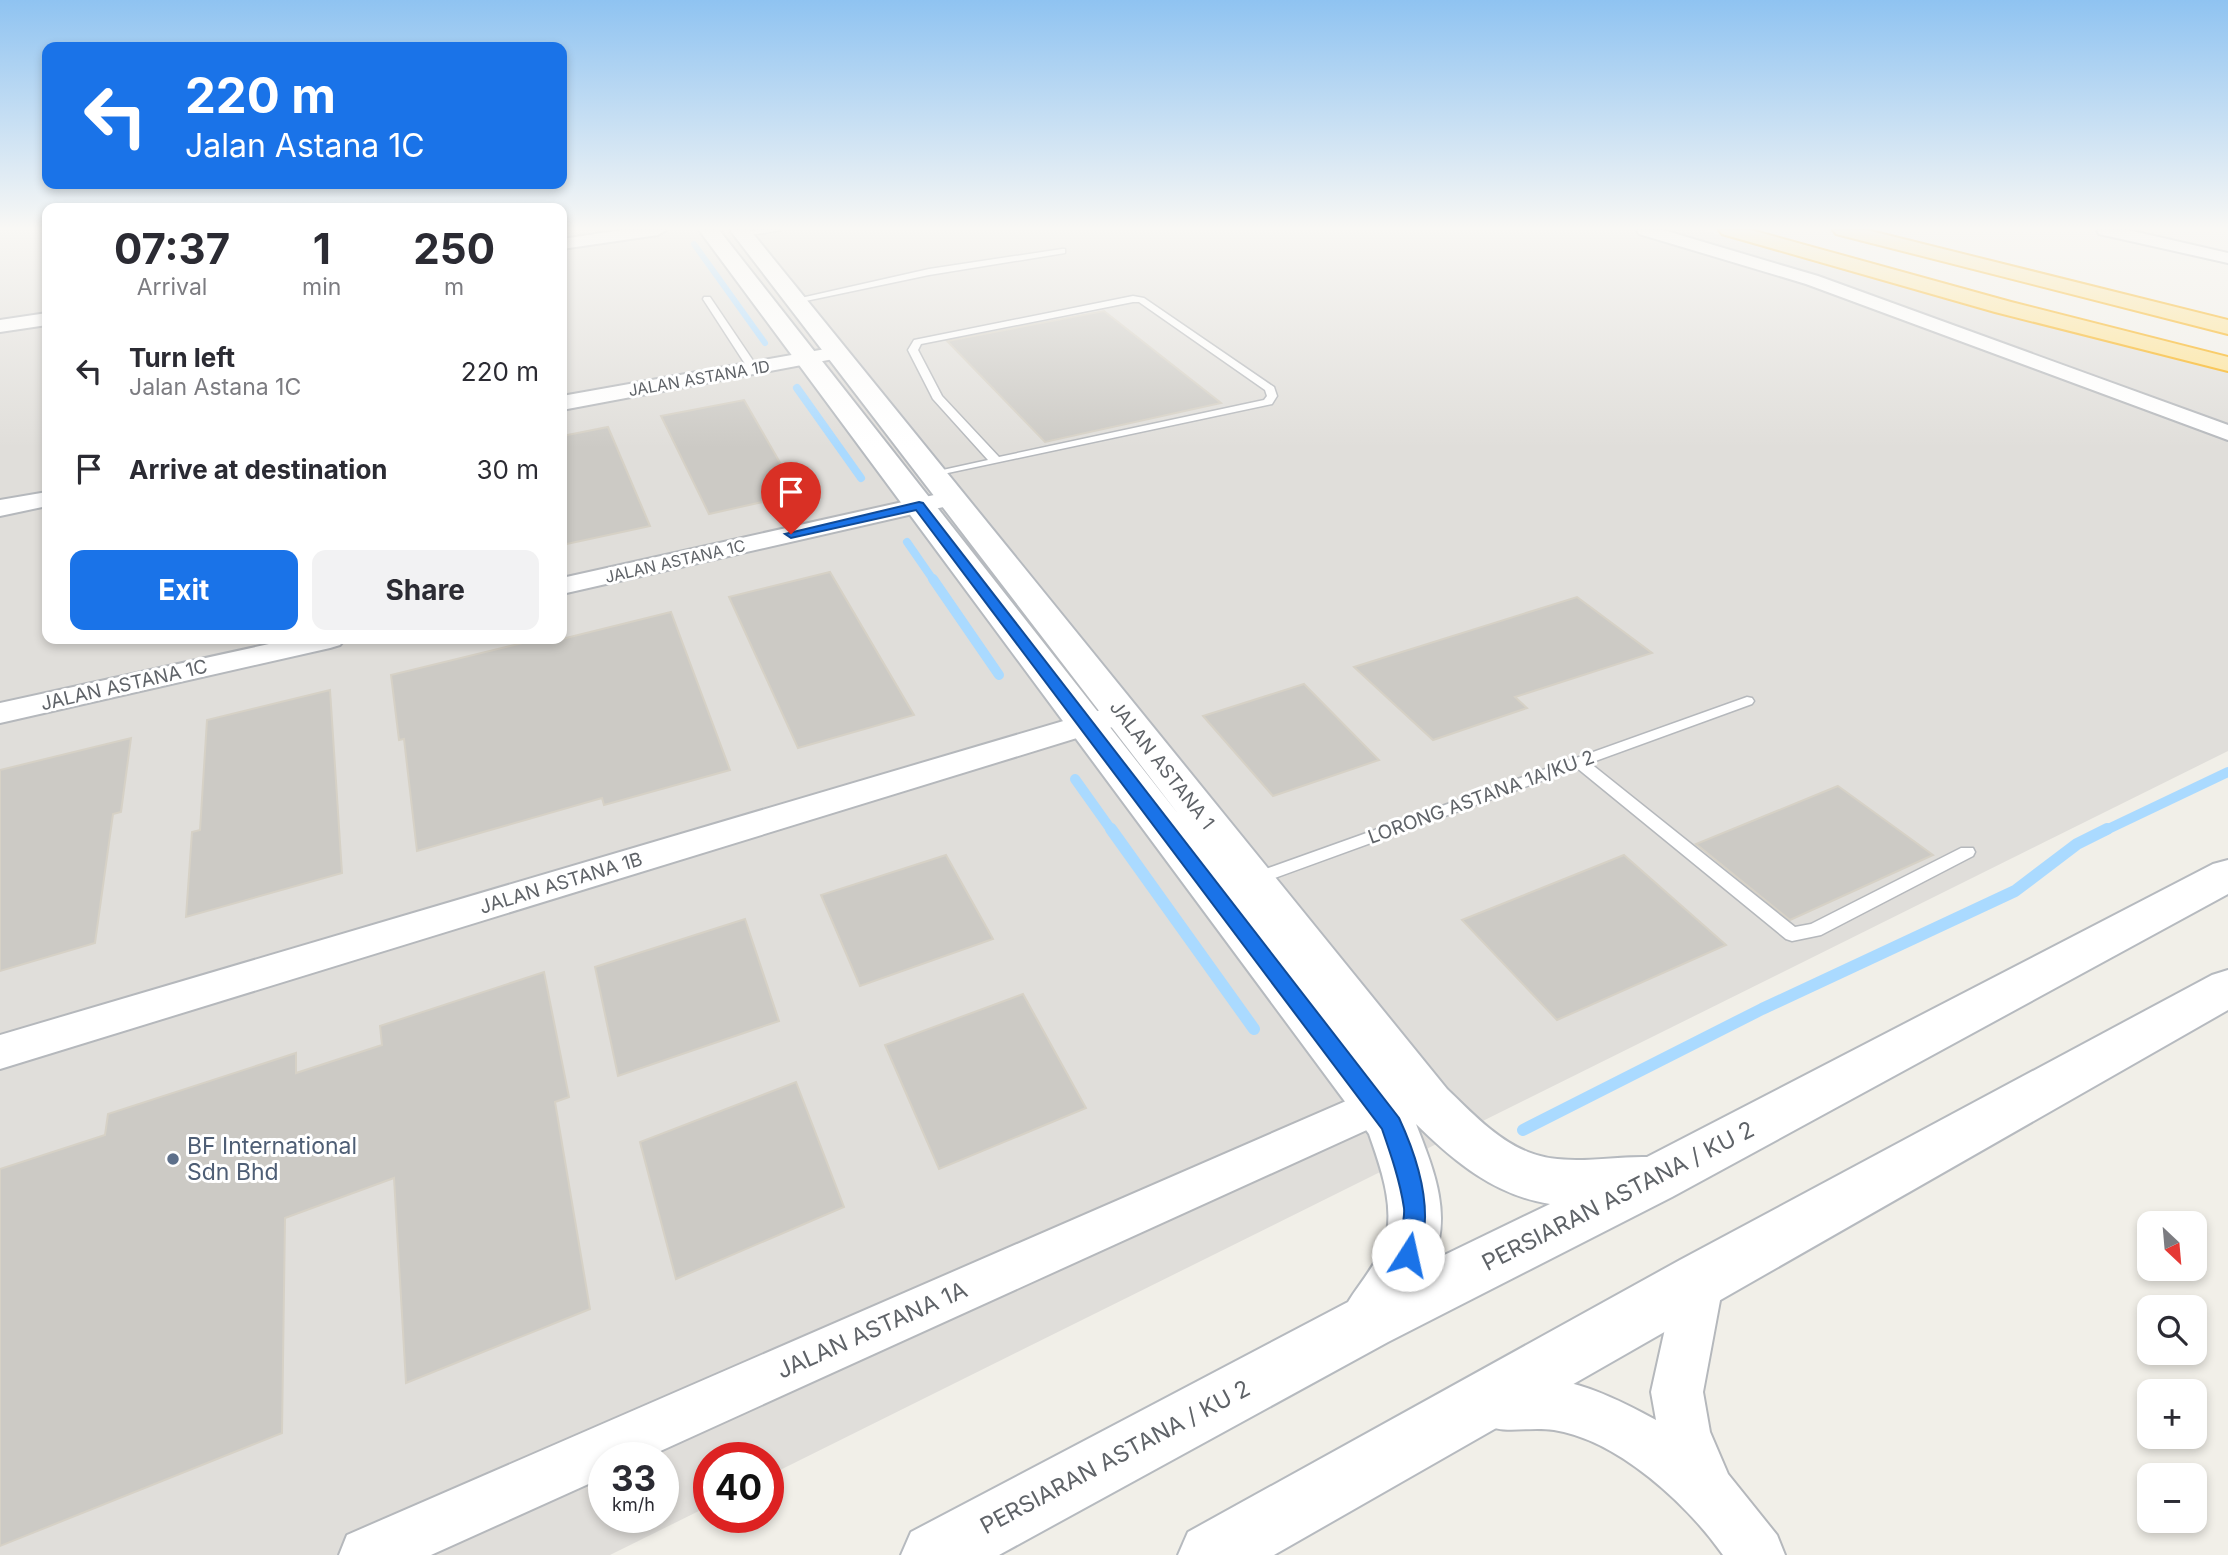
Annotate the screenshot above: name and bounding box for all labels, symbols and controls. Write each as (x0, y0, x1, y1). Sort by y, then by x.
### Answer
text: 220 m (185, 66, 336, 125)
icon: left (70, 70, 161, 161)
text: Jalan Astana 1C (185, 126, 425, 165)
text: 07:37 (114, 223, 230, 274)
text: 1 (313, 223, 331, 274)
text: 250 (413, 223, 495, 274)
text: Arrival (137, 273, 207, 301)
text: min (302, 273, 341, 301)
text: m (444, 273, 464, 301)
text: Turn left (129, 342, 235, 373)
icon: left (70, 352, 108, 390)
text: 220 m (461, 356, 539, 387)
street label: JALAN ASTANA 1D (627, 356, 771, 400)
text: Jalan Astana 1C (129, 373, 301, 401)
icon: arrive (70, 450, 108, 488)
text: Arrive at destination (129, 454, 388, 485)
text: 30 m (476, 454, 539, 485)
pin (761, 462, 821, 534)
icon: arrive (772, 473, 810, 511)
street label: JALAN ASTANA 1C (603, 535, 747, 587)
button: Exit (70, 550, 298, 630)
button: Share (312, 550, 539, 630)
street label: JALAN ASTANA 1C (38, 655, 210, 715)
street label: JALAN ASTANA 1 (1105, 696, 1219, 834)
street label: LORONG ASTANA 1A/KU 2 (1365, 745, 1597, 849)
street label: JALAN ASTANA 1B (477, 847, 645, 919)
street label: PERSIARAN ASTANA / KU 2 (1477, 1115, 1759, 1277)
place label: BF International Sdn Bhd (187, 1132, 357, 1186)
marker: BF International Sdn Bhd (165, 1151, 181, 1167)
north arrow (2137, 1211, 2207, 1281)
map controls (2137, 1211, 2207, 1533)
position arrow (1371, 1218, 1445, 1292)
street label: JALAN ASTANA 1A (772, 1275, 972, 1385)
button: search (2137, 1295, 2207, 1365)
street label: PERSIARAN ASTANA / KU 2 (975, 1374, 1255, 1540)
button: + (2137, 1379, 2207, 1449)
speed limit sign: 40 (693, 1442, 784, 1533)
text: 33 (611, 1457, 656, 1499)
button: − (2137, 1463, 2207, 1533)
text: km/h (612, 1494, 655, 1515)

